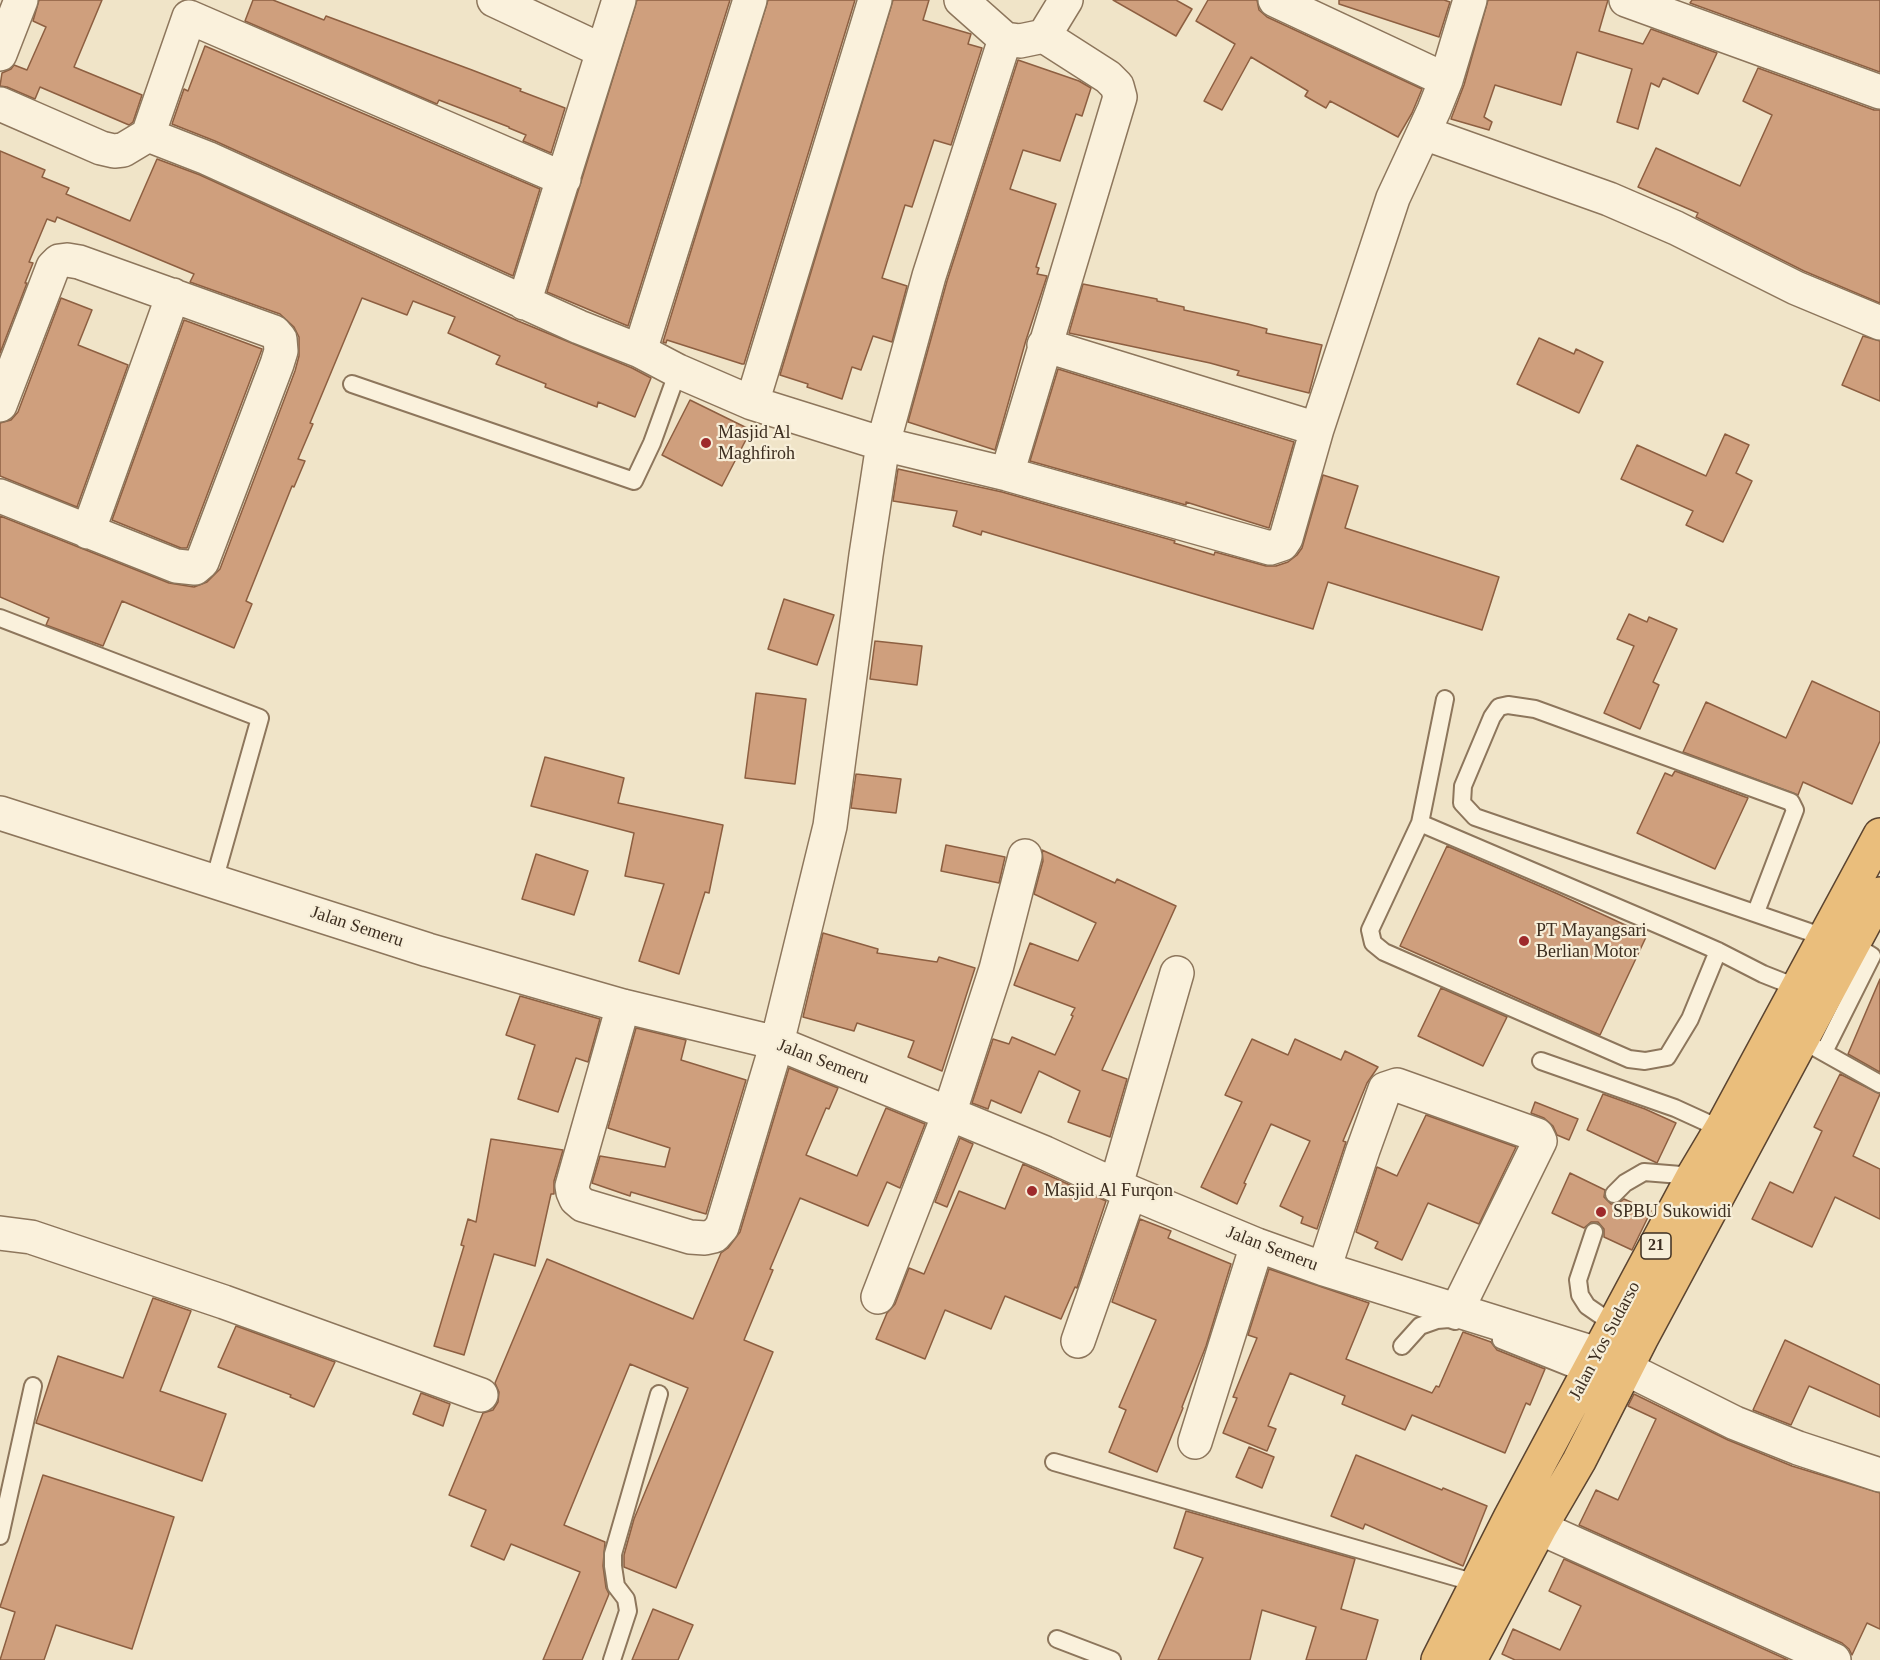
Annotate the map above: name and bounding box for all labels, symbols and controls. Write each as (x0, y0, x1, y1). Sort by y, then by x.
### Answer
place label: Masjid Al Maghfiroh (718, 422, 795, 464)
marker: Masjid Al Maghfiroh (699, 436, 713, 450)
street label: Jalan Semeru (308, 902, 406, 952)
place label: PT Mayangsari Berlian Motor (1536, 920, 1646, 962)
marker: PT Mayangsari Berlian Motor (1517, 934, 1531, 948)
street label: Jalan Semeru (774, 1035, 872, 1089)
place label: Masjid Al Furqon (1044, 1180, 1173, 1202)
marker: Masjid Al Furqon (1025, 1184, 1039, 1198)
place label: SPBU Sukowidi (1613, 1201, 1732, 1223)
marker: SPBU Sukowidi (1594, 1205, 1608, 1219)
street label: Jalan Semeru (1223, 1222, 1321, 1276)
road number: 21 (1641, 1233, 1671, 1259)
street label: Jalan Yos Sudarso (1565, 1278, 1645, 1404)

